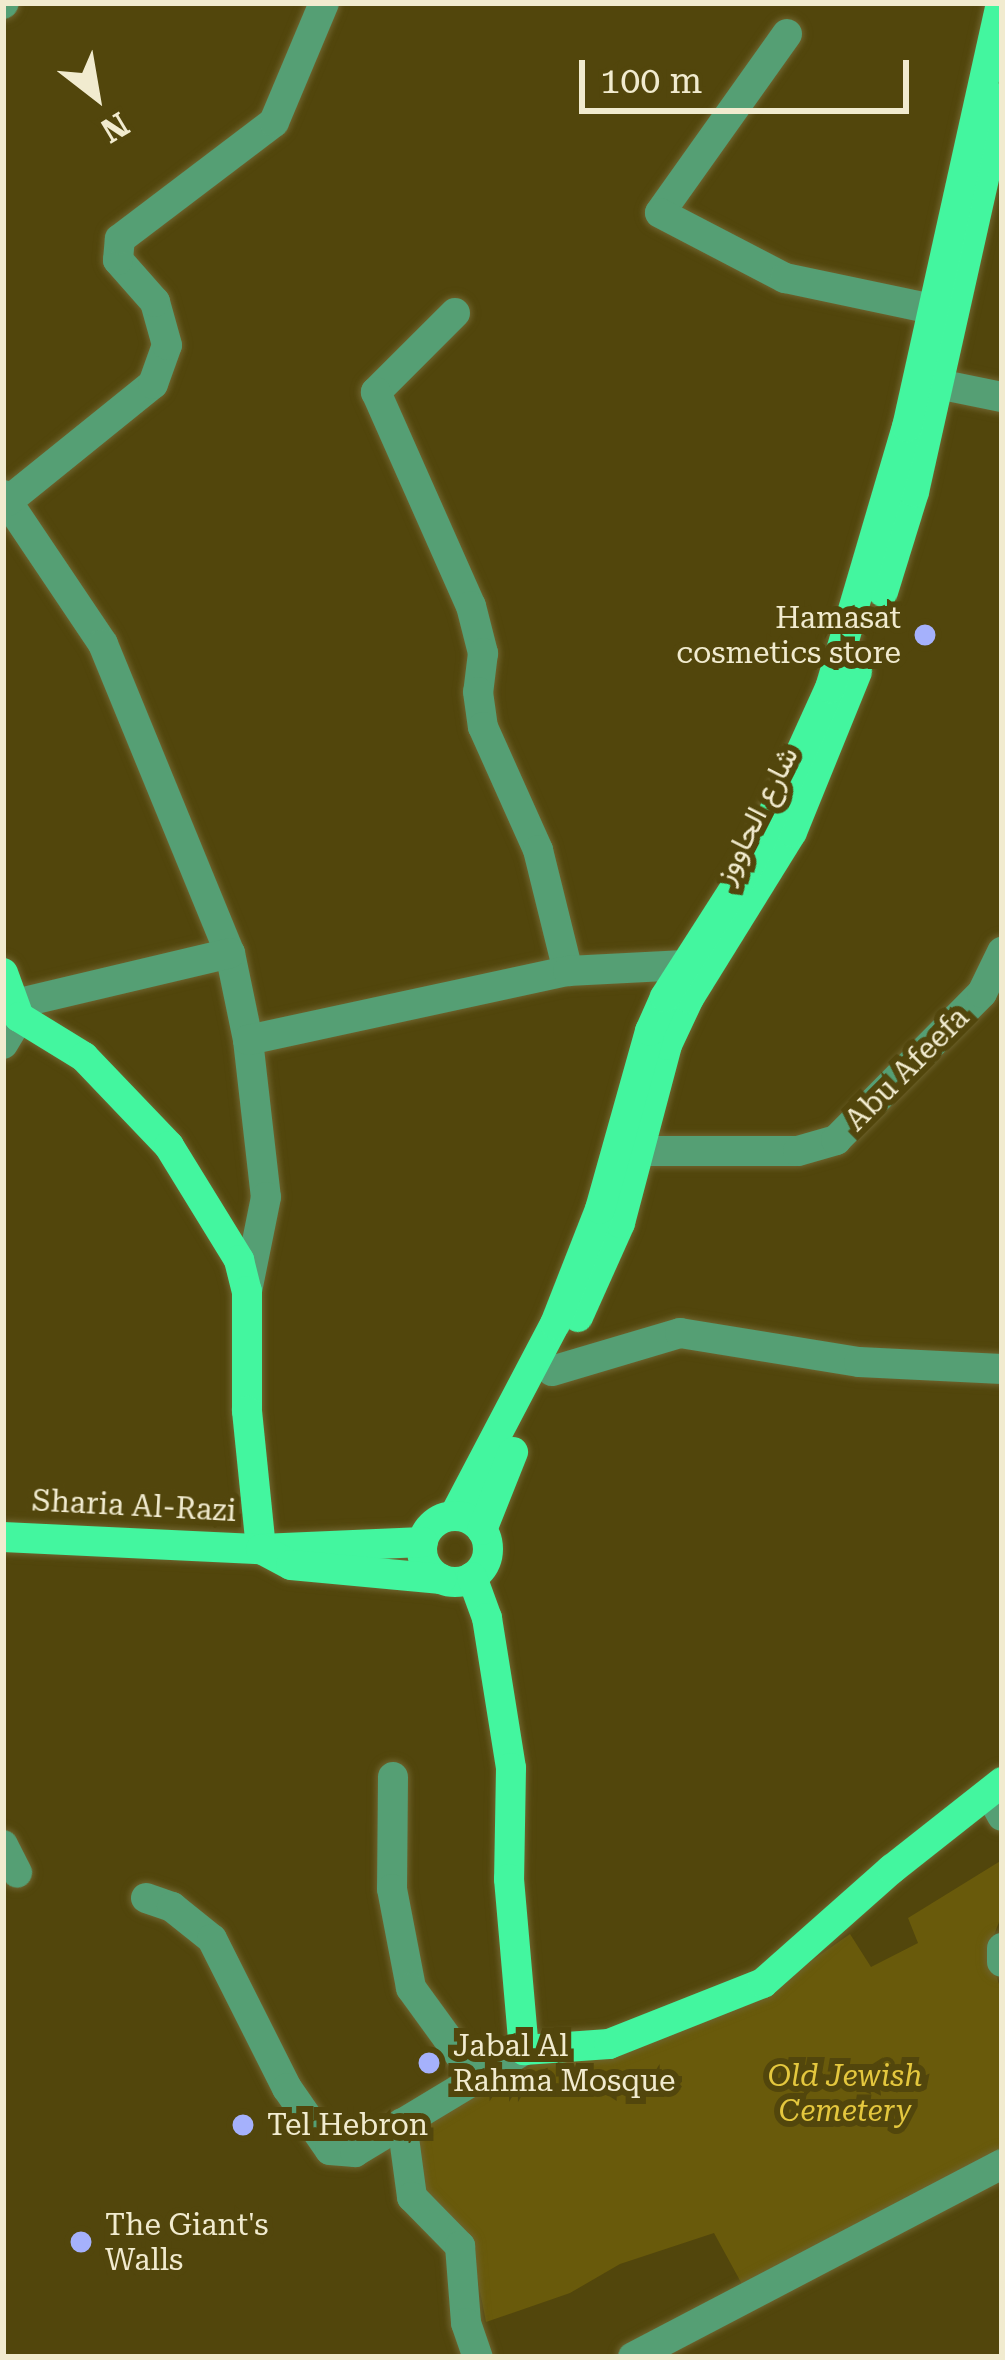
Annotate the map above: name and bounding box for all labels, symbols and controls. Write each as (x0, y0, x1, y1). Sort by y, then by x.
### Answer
north arrow (36, 36, 156, 156)
scale bar (585, 36, 915, 110)
text: 100 m (600, 60, 702, 102)
text: N (94, 104, 136, 151)
place label: Hamasat cosmetics store (676, 600, 901, 670)
marker: Hamasat cosmetics store (912, 622, 938, 648)
street label: شارع الحاووز (706, 741, 806, 889)
street label: Abu Afeefa (838, 1000, 976, 1138)
street label: Sharia Al-Razi (31, 1483, 237, 1529)
place label: Jabal Al Rahma Mosque (453, 2028, 675, 2098)
marker: Jabal Al Rahma Mosque (416, 2050, 442, 2076)
park label: Old Jewish Cemetery (768, 2058, 922, 2128)
place label: Tel Hebron (267, 2107, 428, 2143)
marker: Tel Hebron (230, 2112, 256, 2138)
place label: The Giant's Walls (105, 2207, 268, 2278)
marker: The Giant's Walls (68, 2229, 94, 2255)

